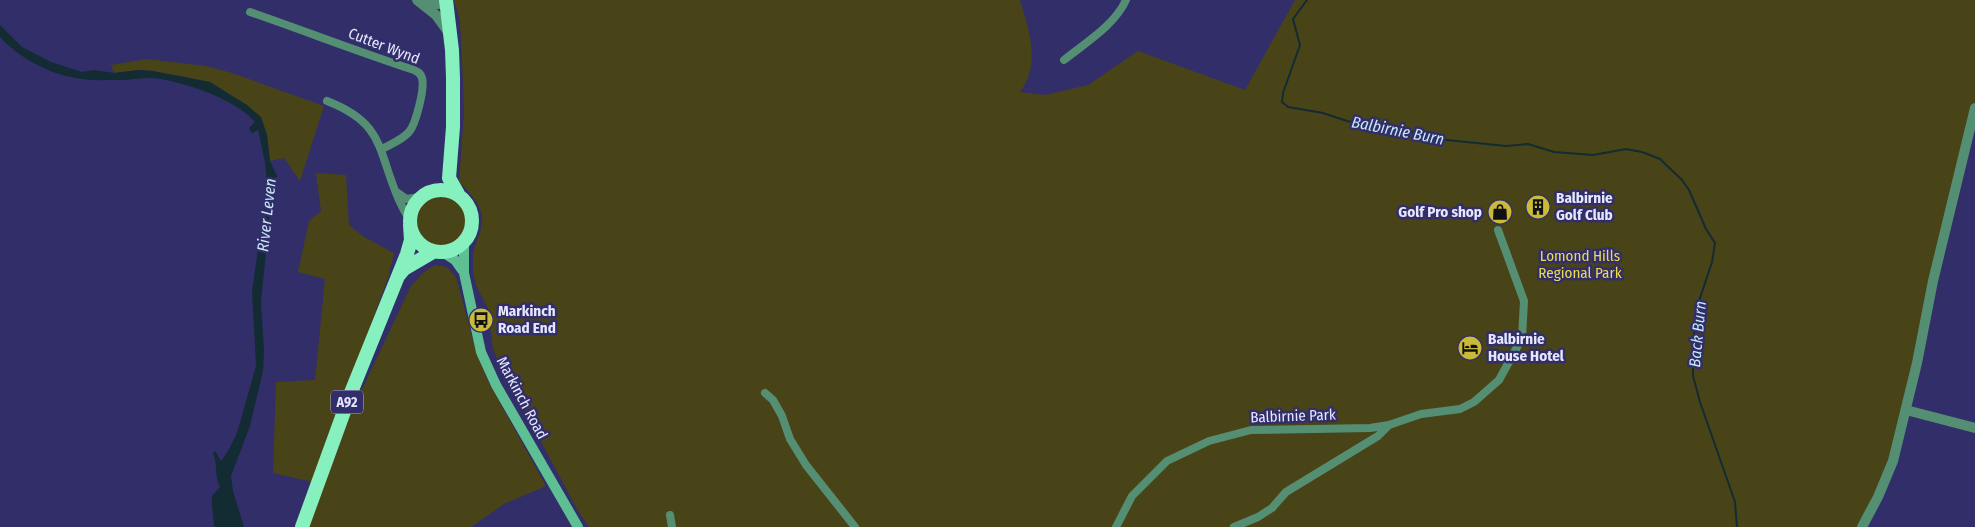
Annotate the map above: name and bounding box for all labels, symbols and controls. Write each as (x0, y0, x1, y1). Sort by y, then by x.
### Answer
street label: Cutter Wynd (346, 24, 422, 68)
water label: Balbirnie Burn (1350, 112, 1446, 149)
water label: River Leven (253, 177, 280, 253)
place label: Balbirnie Golf Club (1556, 189, 1613, 224)
building icon: Balbirnie Golf Club (1525, 194, 1551, 220)
shop icon: Golf Pro shop (1487, 199, 1513, 225)
place label: Golf Pro shop (1398, 203, 1482, 221)
park label: Lomond Hills Regional Park (1538, 247, 1622, 282)
water label: Back Burn (1685, 300, 1710, 368)
place label: Markinch Road End (498, 302, 556, 337)
bus stop icon: Markinch Road End (468, 307, 494, 333)
place label: Balbirnie House Hotel (1488, 330, 1565, 365)
hotel icon: Balbirnie House Hotel (1457, 335, 1483, 361)
street label: Markinch Road (493, 354, 551, 442)
road number: A92 (331, 391, 363, 414)
street label: Balbirnie Park (1250, 406, 1336, 426)

